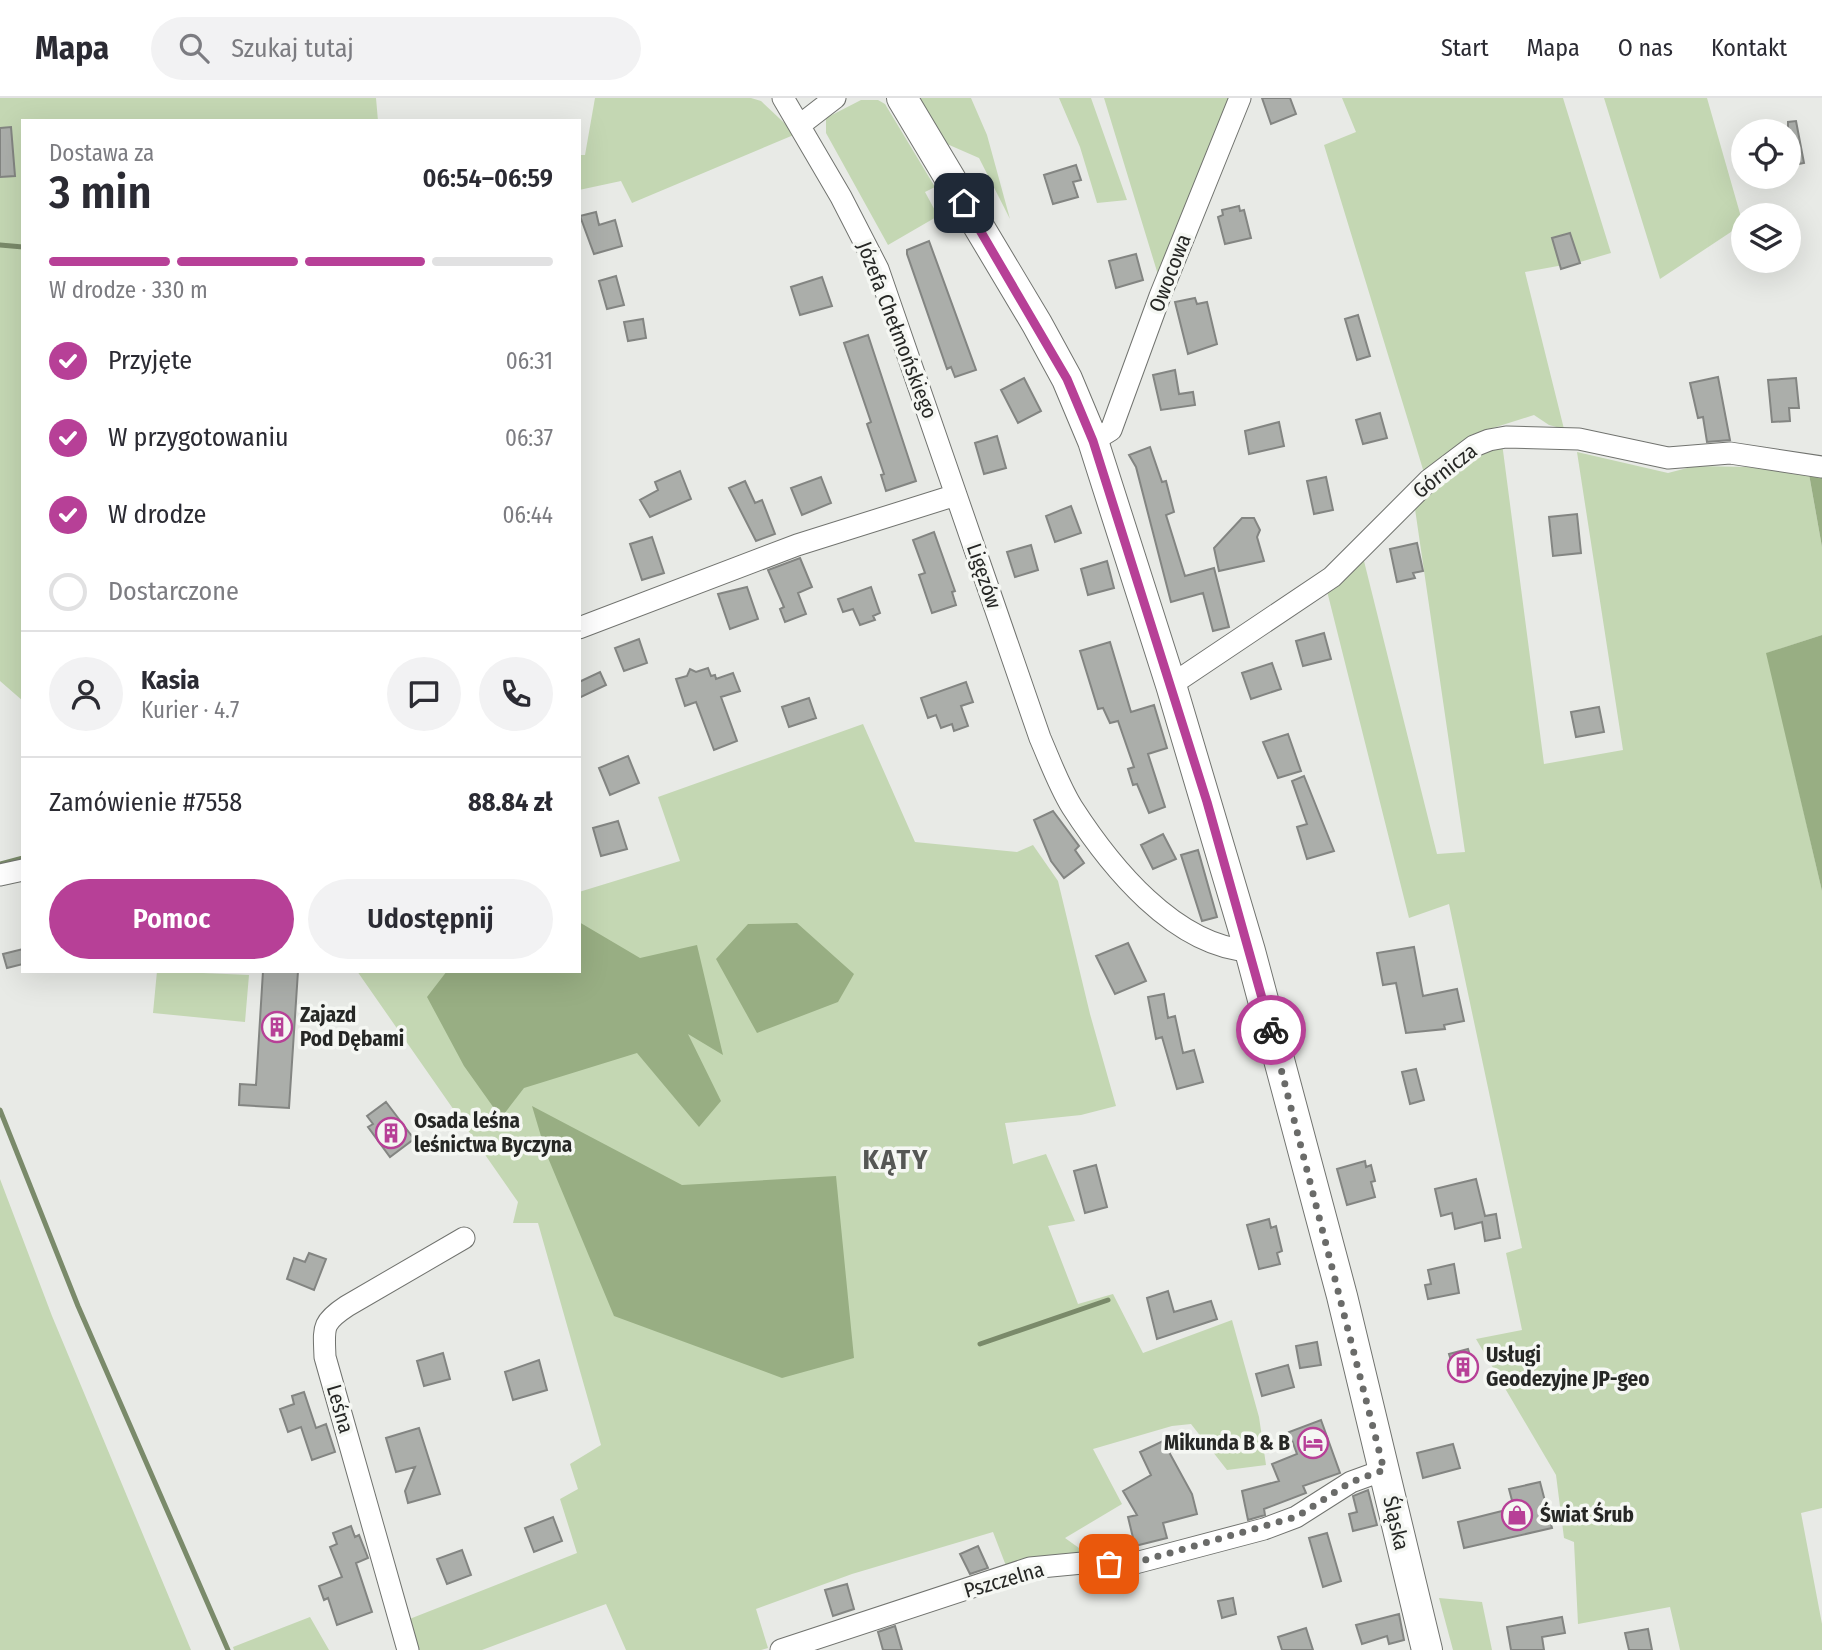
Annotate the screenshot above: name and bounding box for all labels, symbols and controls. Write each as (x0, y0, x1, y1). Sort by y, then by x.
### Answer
search box (151, 17, 641, 80)
text: Mapa (35, 28, 109, 68)
icon: search (175, 29, 213, 67)
text: Szukaj tutaj (231, 33, 354, 64)
text: Start (1441, 34, 1489, 62)
text: Mapa (1527, 34, 1580, 62)
text: O nas (1618, 34, 1673, 62)
text: Kontakt (1711, 34, 1787, 62)
map controls (1731, 119, 1801, 273)
button: locate (1731, 119, 1801, 189)
text: Dostawa za (49, 139, 154, 167)
text: 06:54–06:59 (423, 163, 553, 194)
text: 3 min (49, 165, 152, 220)
pin (934, 173, 994, 233)
icon: home (945, 184, 983, 222)
button: layers (1731, 203, 1801, 273)
street label: Owocowa (1143, 230, 1197, 316)
street label: Józefa Chełmońskiego (851, 238, 943, 422)
text: W drodze · 330 m (49, 276, 208, 304)
icon: check (49, 342, 87, 380)
text: Przyjęte (108, 345, 192, 376)
text: 06:31 (506, 347, 553, 375)
icon: check (49, 419, 87, 457)
text: W przygotowaniu (108, 422, 289, 453)
text: 06:37 (505, 424, 553, 452)
street label: Górnicza (1408, 438, 1482, 504)
icon: check (49, 496, 87, 534)
text: W drodze (108, 499, 206, 530)
text: 06:44 (503, 501, 553, 529)
street label: Ligęzów (961, 540, 1007, 612)
text: Dostarczone (108, 576, 239, 607)
button: person (49, 657, 123, 731)
button: chat (387, 657, 461, 731)
button: phone (479, 657, 553, 731)
text: Kasia (141, 665, 200, 696)
text: Kurier · 4.7 (141, 696, 239, 724)
text: Zamówienie #7558 (49, 787, 242, 818)
text: 88.84 zł (468, 787, 553, 818)
button: Pomoc (49, 879, 294, 959)
button: Udostępnij (308, 879, 553, 959)
courier (1236, 995, 1306, 1065)
place label: Zajazd Pod Dębami (300, 1002, 404, 1052)
building icon: Zajazd Pod Dębami (260, 1010, 294, 1044)
icon: bike (1252, 1011, 1290, 1049)
place label: Osada leśna leśnictwa Byczyna (414, 1108, 572, 1158)
building icon: Osada leśna leśnictwa Byczyna (374, 1116, 408, 1150)
district label: KĄTY (863, 1143, 929, 1176)
place label: Usługi Geodezyjne JP-geo (1486, 1342, 1649, 1392)
building icon: Usługi Geodezyjne JP-geo (1446, 1350, 1480, 1384)
street label: Leśna (321, 1382, 359, 1436)
hotel icon: Mikunda B & B (1296, 1426, 1330, 1460)
place label: Mikunda B & B (1164, 1430, 1290, 1456)
street label: Śląska (1377, 1493, 1415, 1553)
shop icon: Świat Śrub (1500, 1498, 1534, 1532)
place label: Świat Śrub (1540, 1501, 1634, 1528)
pin (1079, 1534, 1139, 1594)
icon: bag (1090, 1545, 1128, 1583)
street label: Pszczelna (961, 1556, 1047, 1604)

